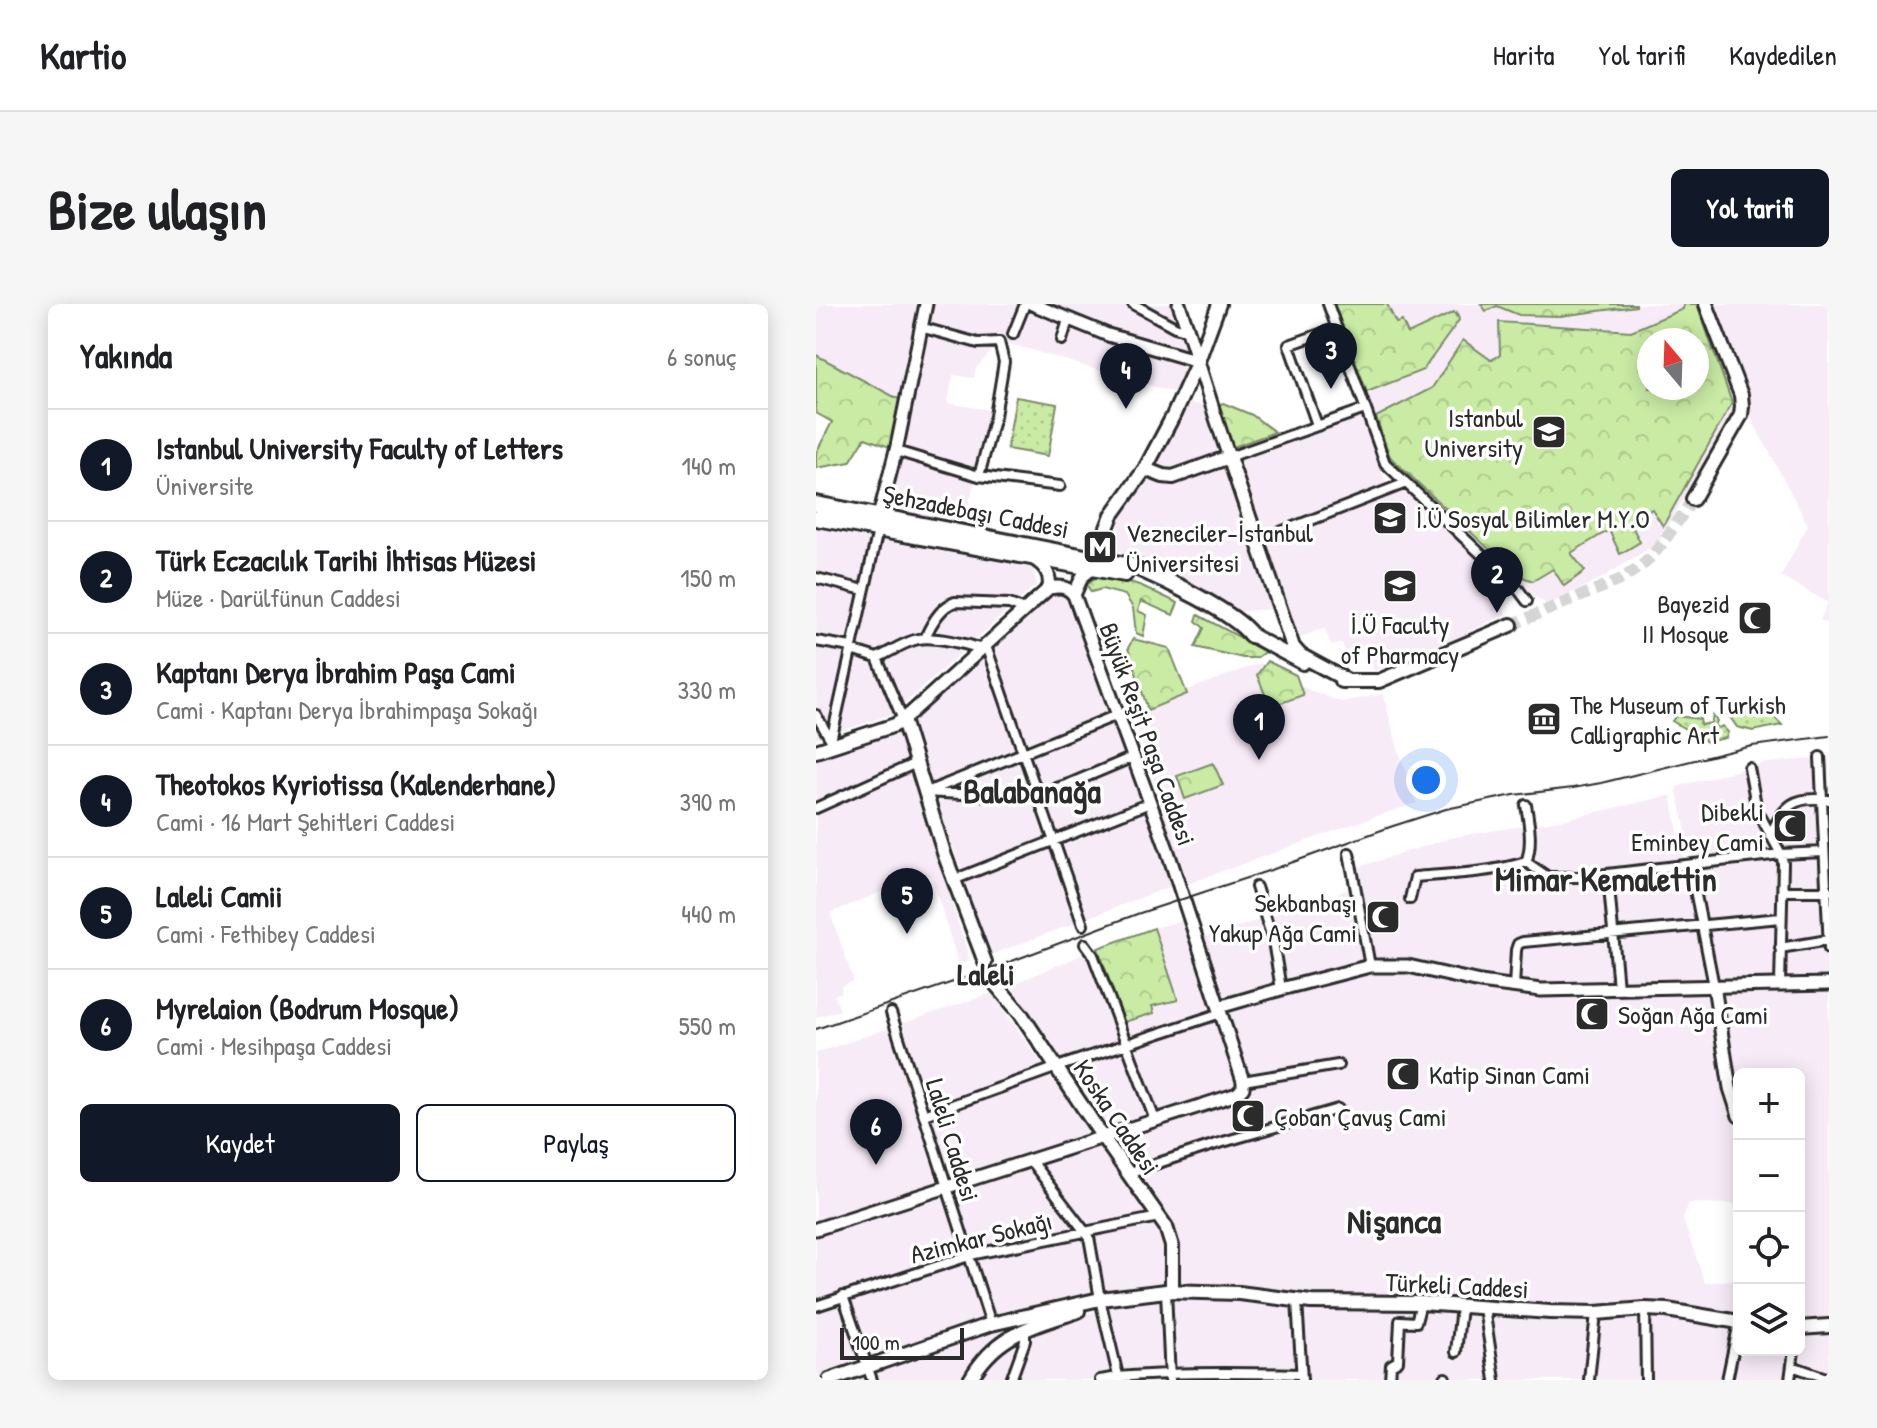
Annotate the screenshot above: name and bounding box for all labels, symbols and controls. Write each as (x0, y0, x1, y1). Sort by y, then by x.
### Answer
text: Kartio (40, 29, 126, 81)
text: Harita (1493, 36, 1555, 74)
text: Yol tarifi (1599, 36, 1685, 74)
text: Kaydedilen (1729, 36, 1837, 74)
button: Yol tarifi (1671, 169, 1829, 247)
text: Bize ulaşın (48, 171, 267, 246)
pin: 3 (1305, 323, 1357, 389)
north arrow (1637, 328, 1709, 400)
text: Yakında (80, 333, 172, 379)
text: 6 sonuç (667, 339, 736, 374)
pin: 4 (1100, 343, 1152, 409)
place label: Istanbul University (1425, 400, 1523, 465)
school or university icon: Istanbul University (1530, 413, 1568, 451)
text: Istanbul University Faculty of Letters (156, 428, 563, 468)
text: 1 (101, 448, 111, 483)
text: 140 m (682, 448, 736, 483)
text: Üniversite (156, 468, 254, 503)
street label: Şehzadebaşı Caddesi (880, 476, 1072, 546)
school or university icon: İ.Ü Sosyal Bilimler M.Y.O (1371, 499, 1409, 537)
place label: İ.Ü Sosyal Bilimler M.Y.O (1416, 501, 1650, 536)
place label: Vezneciler-İstanbul Üniversitesi (1126, 515, 1313, 580)
metro station icon: Vezneciler-İstanbul Üniversitesi (1081, 528, 1119, 566)
text: Türk Eczacılık Tarihi İhtisas Müzesi (156, 540, 537, 580)
pin: 2 (1471, 547, 1523, 613)
text: 2 (100, 560, 112, 595)
text: 150 m (680, 560, 736, 595)
school or university icon: İ.Ü Faculty of Pharmacy (1381, 567, 1419, 605)
text: Müze · Darülfünun Caddesi (156, 580, 401, 615)
place label: Bayezid II Mosque (1642, 586, 1729, 651)
mosque icon: Bayezid II Mosque (1736, 599, 1774, 637)
place label: İ.Ü Faculty of Pharmacy (1341, 607, 1459, 672)
street label: Büyük Reşit Paşa Caddesi (1091, 618, 1205, 850)
text: Kaptanı Derya İbrahim Paşa Cami (156, 652, 516, 692)
text: 3 (100, 672, 112, 707)
text: 330 m (677, 672, 736, 707)
place label: The Museum of Turkish Calligraphic Art (1570, 687, 1786, 752)
text: Cami · Kaptanı Derya İbrahimpaşa Sokağı (156, 692, 538, 727)
pin: 1 (1233, 694, 1285, 760)
museum icon: The Museum of Turkish Calligraphic Art (1525, 700, 1563, 738)
your location (1406, 760, 1446, 800)
text: Theotokos Kyriotissa (Kalenderhane) (156, 764, 557, 804)
district label: Balabanağa (963, 768, 1101, 815)
text: 4 (101, 784, 111, 819)
text: 390 m (680, 784, 736, 819)
place label: Dibekli Eminbey Cami (1631, 794, 1764, 859)
text: Cami · 16 Mart Şehitleri Caddesi (156, 804, 455, 839)
mosque icon: Dibekli Eminbey Cami (1771, 807, 1809, 845)
district label: Mimar Kemalettin (1495, 856, 1717, 902)
pin: 5 (881, 868, 933, 934)
text: Laleli Camii (156, 876, 282, 916)
place label: Sekbanbaşı Yakup Ağa Cami (1209, 885, 1357, 950)
text: 5 (101, 896, 112, 931)
text: 440 m (681, 896, 736, 931)
mosque icon: Sekbanbaşı Yakup Ağa Cami (1364, 898, 1402, 936)
text: Cami · Fethibey Caddesi (156, 916, 376, 951)
district label: Laleli (957, 954, 1015, 994)
text: Myrelaion (Bodrum Mosque) (156, 988, 459, 1028)
mosque icon: Soğan Ağa Cami (1573, 995, 1611, 1033)
place label: Soğan Ağa Cami (1618, 997, 1768, 1032)
text: 6 (101, 1008, 111, 1043)
text: 550 m (679, 1008, 736, 1043)
text: Cami · Mesihpaşa Caddesi (156, 1028, 392, 1063)
street label: Koska Caddesi (1066, 1053, 1168, 1181)
mosque icon: Katip Sinan Cami (1384, 1055, 1422, 1093)
place label: Katip Sinan Cami (1429, 1057, 1590, 1092)
map controls (1733, 1068, 1805, 1356)
button: + (1733, 1068, 1805, 1140)
street label: Laleli Caddesi (918, 1074, 988, 1206)
mosque icon: Çoban Çavuş Cami (1229, 1097, 1267, 1135)
pin: 6 (850, 1099, 902, 1165)
place label: Çoban Çavuş Cami (1274, 1099, 1447, 1134)
button: Kaydet (80, 1104, 400, 1182)
button: Paylaş (416, 1104, 736, 1182)
button: − (1733, 1140, 1805, 1212)
district label: Nişanca (1347, 1198, 1442, 1244)
street label: Azimkar Sokağı (906, 1202, 1056, 1272)
button: locate (1733, 1212, 1805, 1284)
street label: Türkeli Caddesi (1385, 1264, 1529, 1306)
button: layers (1733, 1284, 1805, 1356)
scale bar (840, 1324, 964, 1360)
text: 100 m (852, 1327, 900, 1357)

